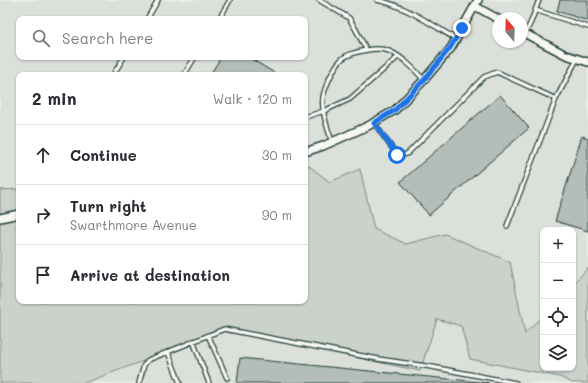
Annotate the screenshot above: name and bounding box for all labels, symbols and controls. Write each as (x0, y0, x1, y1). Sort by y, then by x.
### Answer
north arrow (492, 12, 528, 48)
search box (16, 16, 308, 60)
route end (453, 19, 471, 37)
icon: search (30, 27, 52, 49)
text: Search here (62, 28, 153, 48)
text: 2 min (32, 87, 77, 109)
text: Walk · 120 m (213, 90, 292, 107)
icon: ahead (32, 144, 54, 166)
text: Continue (70, 145, 137, 165)
text: 30 m (262, 146, 292, 163)
route start (388, 146, 406, 164)
text: Turn right (70, 196, 147, 216)
icon: right (32, 204, 54, 226)
text: 90 m (262, 206, 292, 223)
text: Swarthmore Avenue (70, 216, 197, 233)
map controls (540, 227, 576, 371)
button: + (540, 227, 576, 263)
button: − (540, 263, 576, 299)
icon: arrive (32, 264, 54, 286)
text: Arrive at destination (70, 265, 230, 285)
button: locate (540, 299, 576, 335)
button: layers (540, 335, 576, 371)

